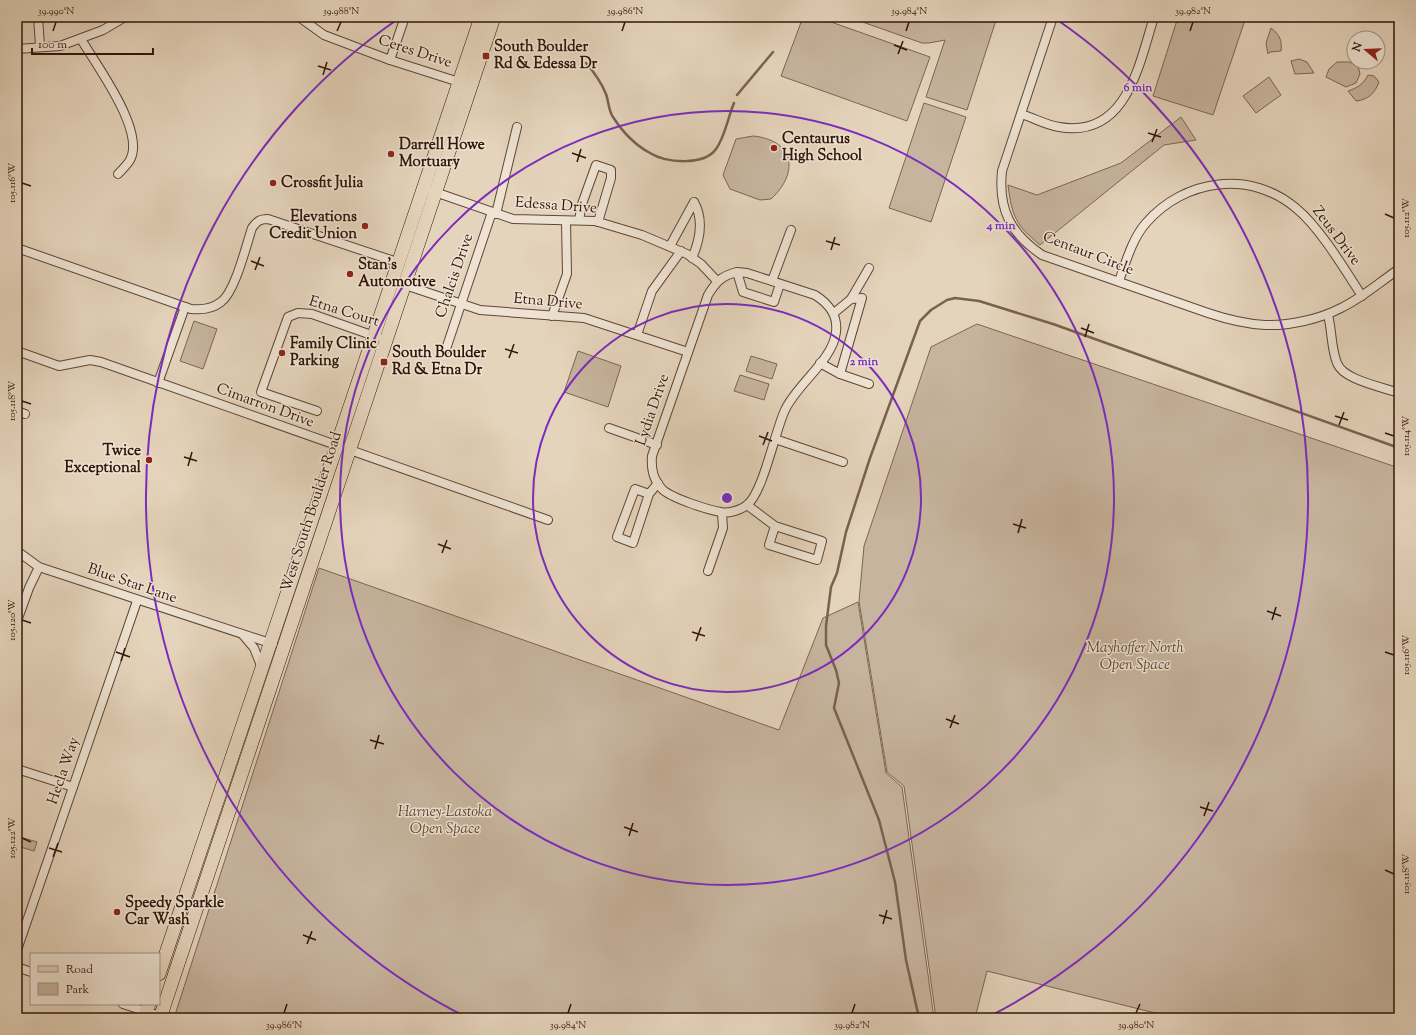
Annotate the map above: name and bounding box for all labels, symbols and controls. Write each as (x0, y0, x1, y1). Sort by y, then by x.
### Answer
text: 39.990°N (38, 4, 74, 19)
text: 39.988°N (323, 4, 359, 19)
text: 39.986°N (607, 4, 643, 19)
text: 39.984°N (891, 4, 927, 19)
text: 39.982°N (1175, 4, 1211, 19)
scale bar (32, 30, 153, 56)
street label: Ceres Drive (375, 30, 455, 74)
north arrow (1346, 30, 1386, 70)
text: 100 m (38, 36, 67, 54)
place label: South Boulder Rd & Edessa Dr (494, 37, 598, 75)
text: N (1348, 40, 1367, 55)
marker: South Boulder Rd & Edessa Dr (481, 51, 491, 61)
text: 6 min (1124, 79, 1153, 97)
place label: Centaurus High School (782, 129, 863, 167)
place label: Darrell Howe Mortuary (399, 135, 485, 173)
marker: Centaurus High School (769, 143, 779, 153)
marker: Darrell Howe Mortuary (386, 149, 396, 159)
text: 105.116°W (5, 163, 20, 203)
place label: Crossfit Julia (281, 173, 363, 194)
marker: Crossfit Julia (268, 178, 278, 188)
street label: Edessa Drive (514, 193, 598, 219)
text: 105.112°W (1399, 198, 1414, 238)
street label: Zeus Drive (1307, 202, 1365, 270)
place label: Elevations Credit Union (269, 207, 357, 245)
text: 4 min (985, 217, 1016, 235)
marker: Elevations Credit Union (360, 221, 370, 231)
street label: Centaur Circle (1039, 227, 1137, 281)
street label: Chalcis Drive (431, 231, 479, 321)
place label: Stan's Automotive (358, 255, 436, 293)
marker: Stan's Automotive (345, 269, 355, 279)
street label: Etna Drive (513, 289, 583, 315)
street label: Etna Court (306, 291, 382, 333)
place label: Family Clinic Parking (290, 334, 377, 372)
place label: South Boulder Rd & Etna Dr (392, 343, 487, 381)
marker: Family Clinic Parking (277, 348, 287, 358)
text: 2 min (850, 353, 879, 371)
marker: South Boulder Rd & Etna Dr (379, 357, 389, 367)
street label: Lydia Drive (631, 371, 675, 449)
street label: Cimarron Drive (213, 379, 317, 433)
text: 105.118°W (5, 381, 20, 421)
text: 105.114°W (1399, 416, 1414, 456)
street label: West South Boulder Road (276, 429, 348, 595)
place label: Twice Exceptional (64, 441, 142, 479)
marker: Twice Exceptional (144, 455, 154, 465)
centre of rings (720, 491, 734, 505)
street label: Blue Star Lane (84, 559, 180, 609)
text: 105.120°W (5, 599, 20, 641)
text: 105.116°W (1399, 635, 1414, 675)
park label: Mayhoffer North Open Space (1086, 638, 1185, 676)
street label: Hecla Way (43, 734, 85, 807)
park label: Harney-Lastoka Open Space (398, 802, 493, 840)
text: 105.122°W (5, 818, 20, 858)
text: 105.118°W (1399, 854, 1414, 894)
place label: Speedy Sparkle Car Wash (125, 893, 224, 931)
marker: Speedy Sparkle Car Wash (112, 907, 122, 917)
legend (30, 953, 160, 1005)
text: Road (66, 961, 93, 979)
text: Park (66, 981, 89, 999)
text: 39.986°N (266, 1018, 302, 1033)
text: 39.984°N (550, 1018, 586, 1033)
text: 39.982°N (834, 1018, 870, 1033)
text: 39.980°N (1118, 1018, 1154, 1033)

